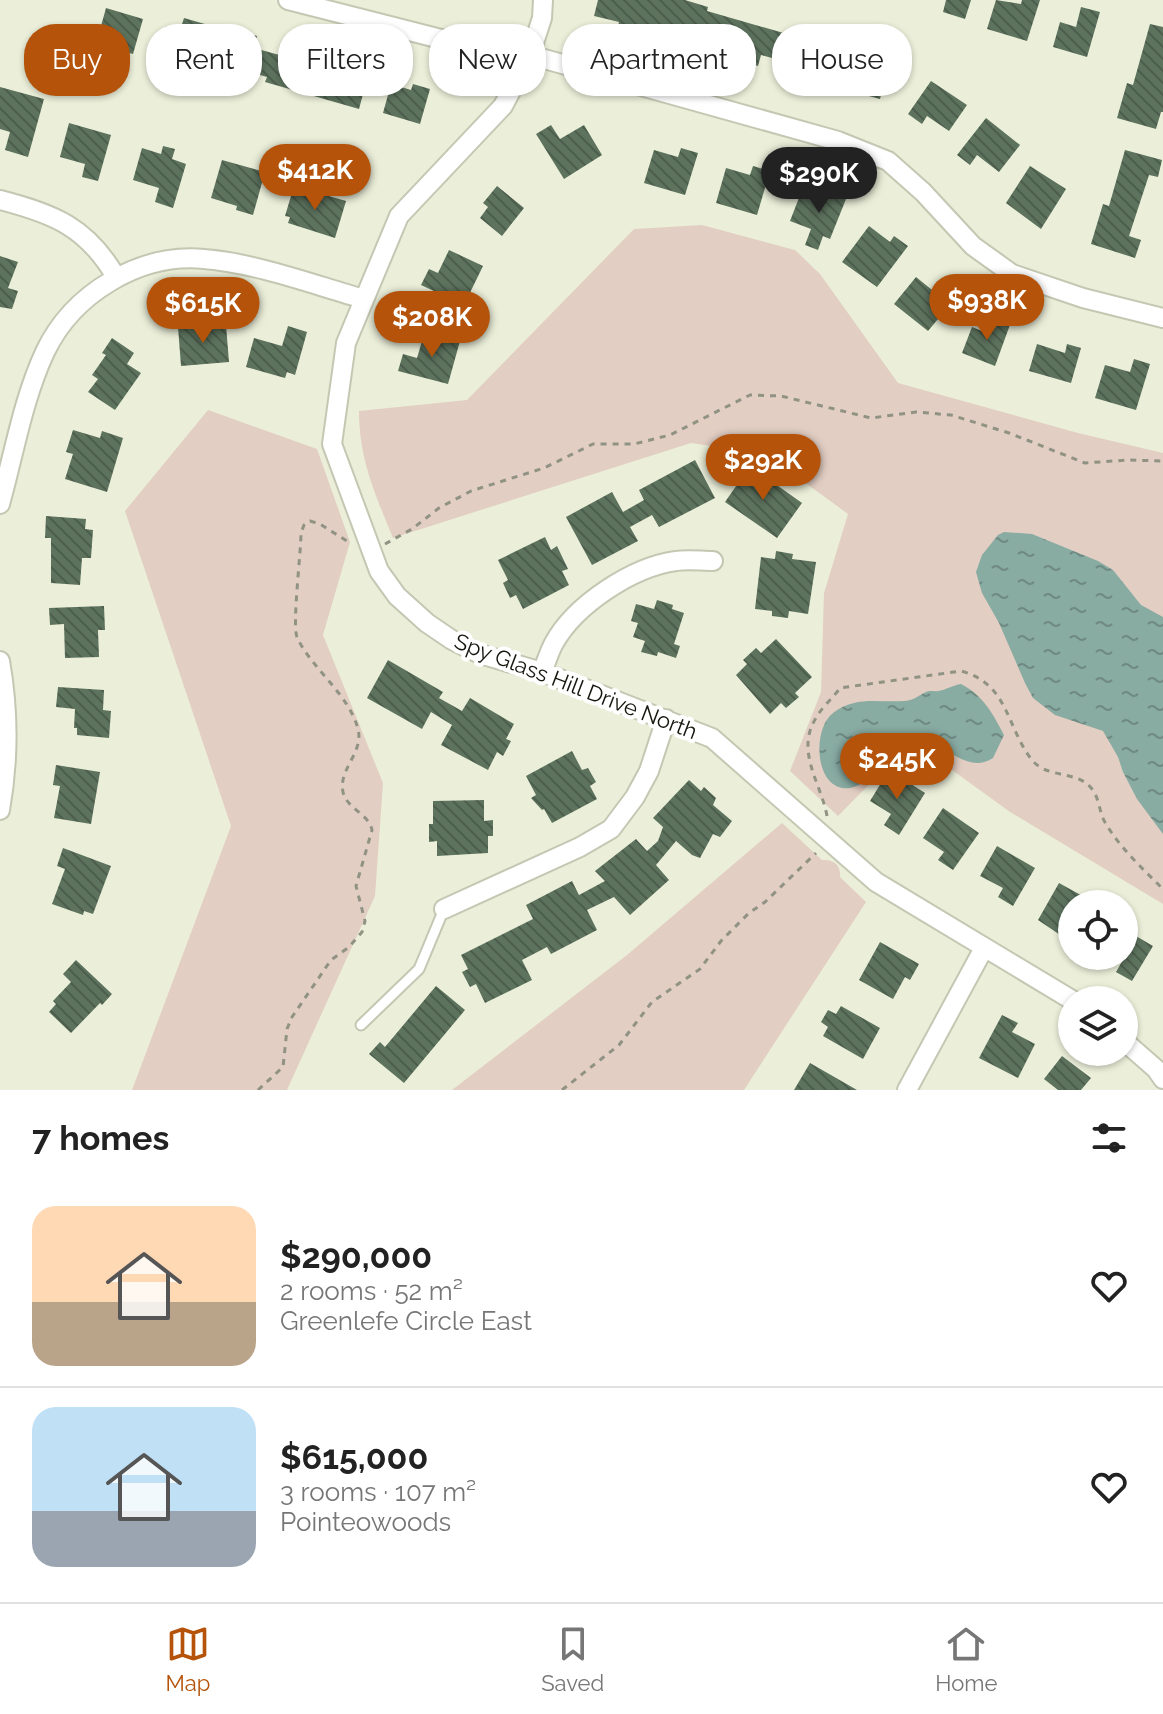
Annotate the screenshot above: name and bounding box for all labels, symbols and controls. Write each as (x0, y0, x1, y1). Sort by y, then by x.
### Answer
chip: Buy (24, 24, 130, 96)
chip: Rent (146, 24, 262, 96)
chip: Filters (278, 24, 413, 96)
chip: New (429, 24, 546, 96)
chip: Apartment (562, 24, 756, 96)
chip: House (772, 24, 912, 96)
pin: $412K (259, 144, 371, 212)
pin: $290K (763, 147, 875, 215)
text: $412K (277, 155, 353, 185)
text: $290K (779, 158, 859, 188)
pin: $938K (931, 274, 1043, 342)
pin: $615K (147, 277, 259, 345)
text: $938K (947, 285, 1027, 315)
text: $615K (165, 288, 241, 318)
pin: $208K (376, 291, 488, 359)
text: $208K (392, 302, 472, 332)
pin: $292K (707, 434, 819, 502)
text: $292K (724, 445, 802, 475)
street label: Spy Glass Hill Drive North (451, 628, 701, 744)
pin: $245K (841, 733, 953, 801)
text: $245K (858, 744, 936, 774)
map controls (1058, 890, 1138, 1066)
button: locate (1058, 890, 1138, 970)
button: layers (1058, 986, 1138, 1066)
icon: filters (1087, 1116, 1131, 1160)
text: 7 homes (32, 1118, 169, 1158)
text: $290,000 (280, 1236, 432, 1276)
icon: home (96, 1238, 192, 1334)
icon: heart (1087, 1264, 1131, 1308)
text: 2 rooms · 52 m² (280, 1276, 463, 1306)
text: Greenlefe Circle East (280, 1306, 532, 1336)
text: $615,000 (280, 1437, 428, 1477)
icon: home (96, 1439, 192, 1535)
icon: heart (1087, 1465, 1131, 1509)
text: 3 rooms · 107 m² (280, 1477, 476, 1507)
text: Pointeowoods (280, 1507, 451, 1537)
tab: Map (166, 1622, 210, 1696)
tab: Saved (541, 1622, 604, 1696)
tab: Home (935, 1622, 997, 1696)

